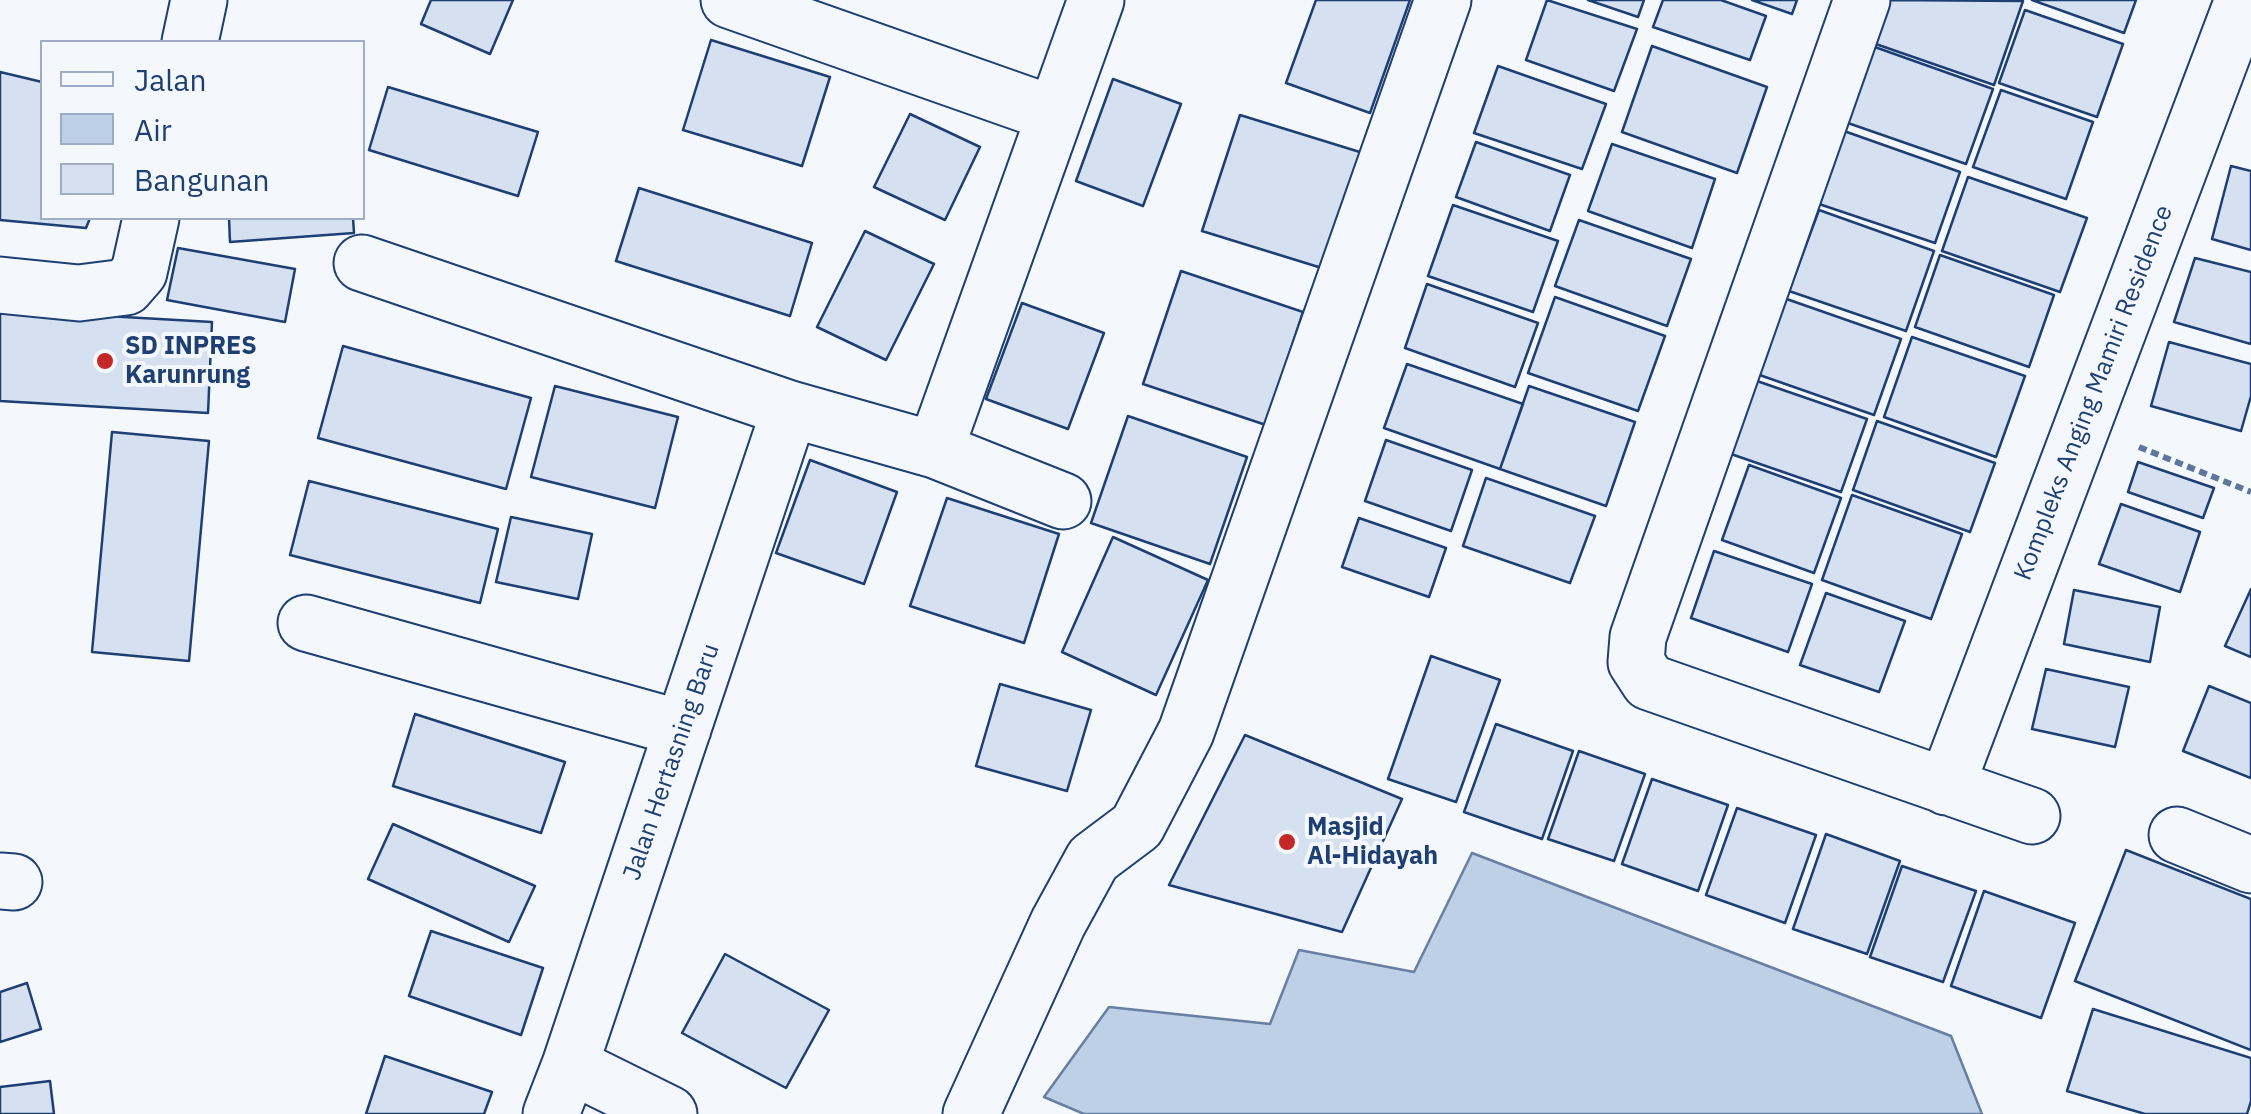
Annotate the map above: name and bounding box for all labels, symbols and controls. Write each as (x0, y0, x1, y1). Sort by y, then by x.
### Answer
legend (40, 40, 365, 220)
text: Jalan (134, 60, 207, 99)
text: Air (134, 110, 172, 149)
text: Bangunan (134, 160, 270, 199)
street label: Kompleks Anging Mamiri Residence (2008, 201, 2180, 585)
place label: SD INPRES Karunrung (125, 332, 257, 391)
marker: SD INPRES Karunrung (94, 350, 116, 372)
street label: Jalan Hertasning Baru (617, 640, 727, 884)
place label: Masjid Al-Hidayah (1307, 813, 1438, 872)
marker: Masjid Al-Hidayah (1276, 831, 1298, 853)

